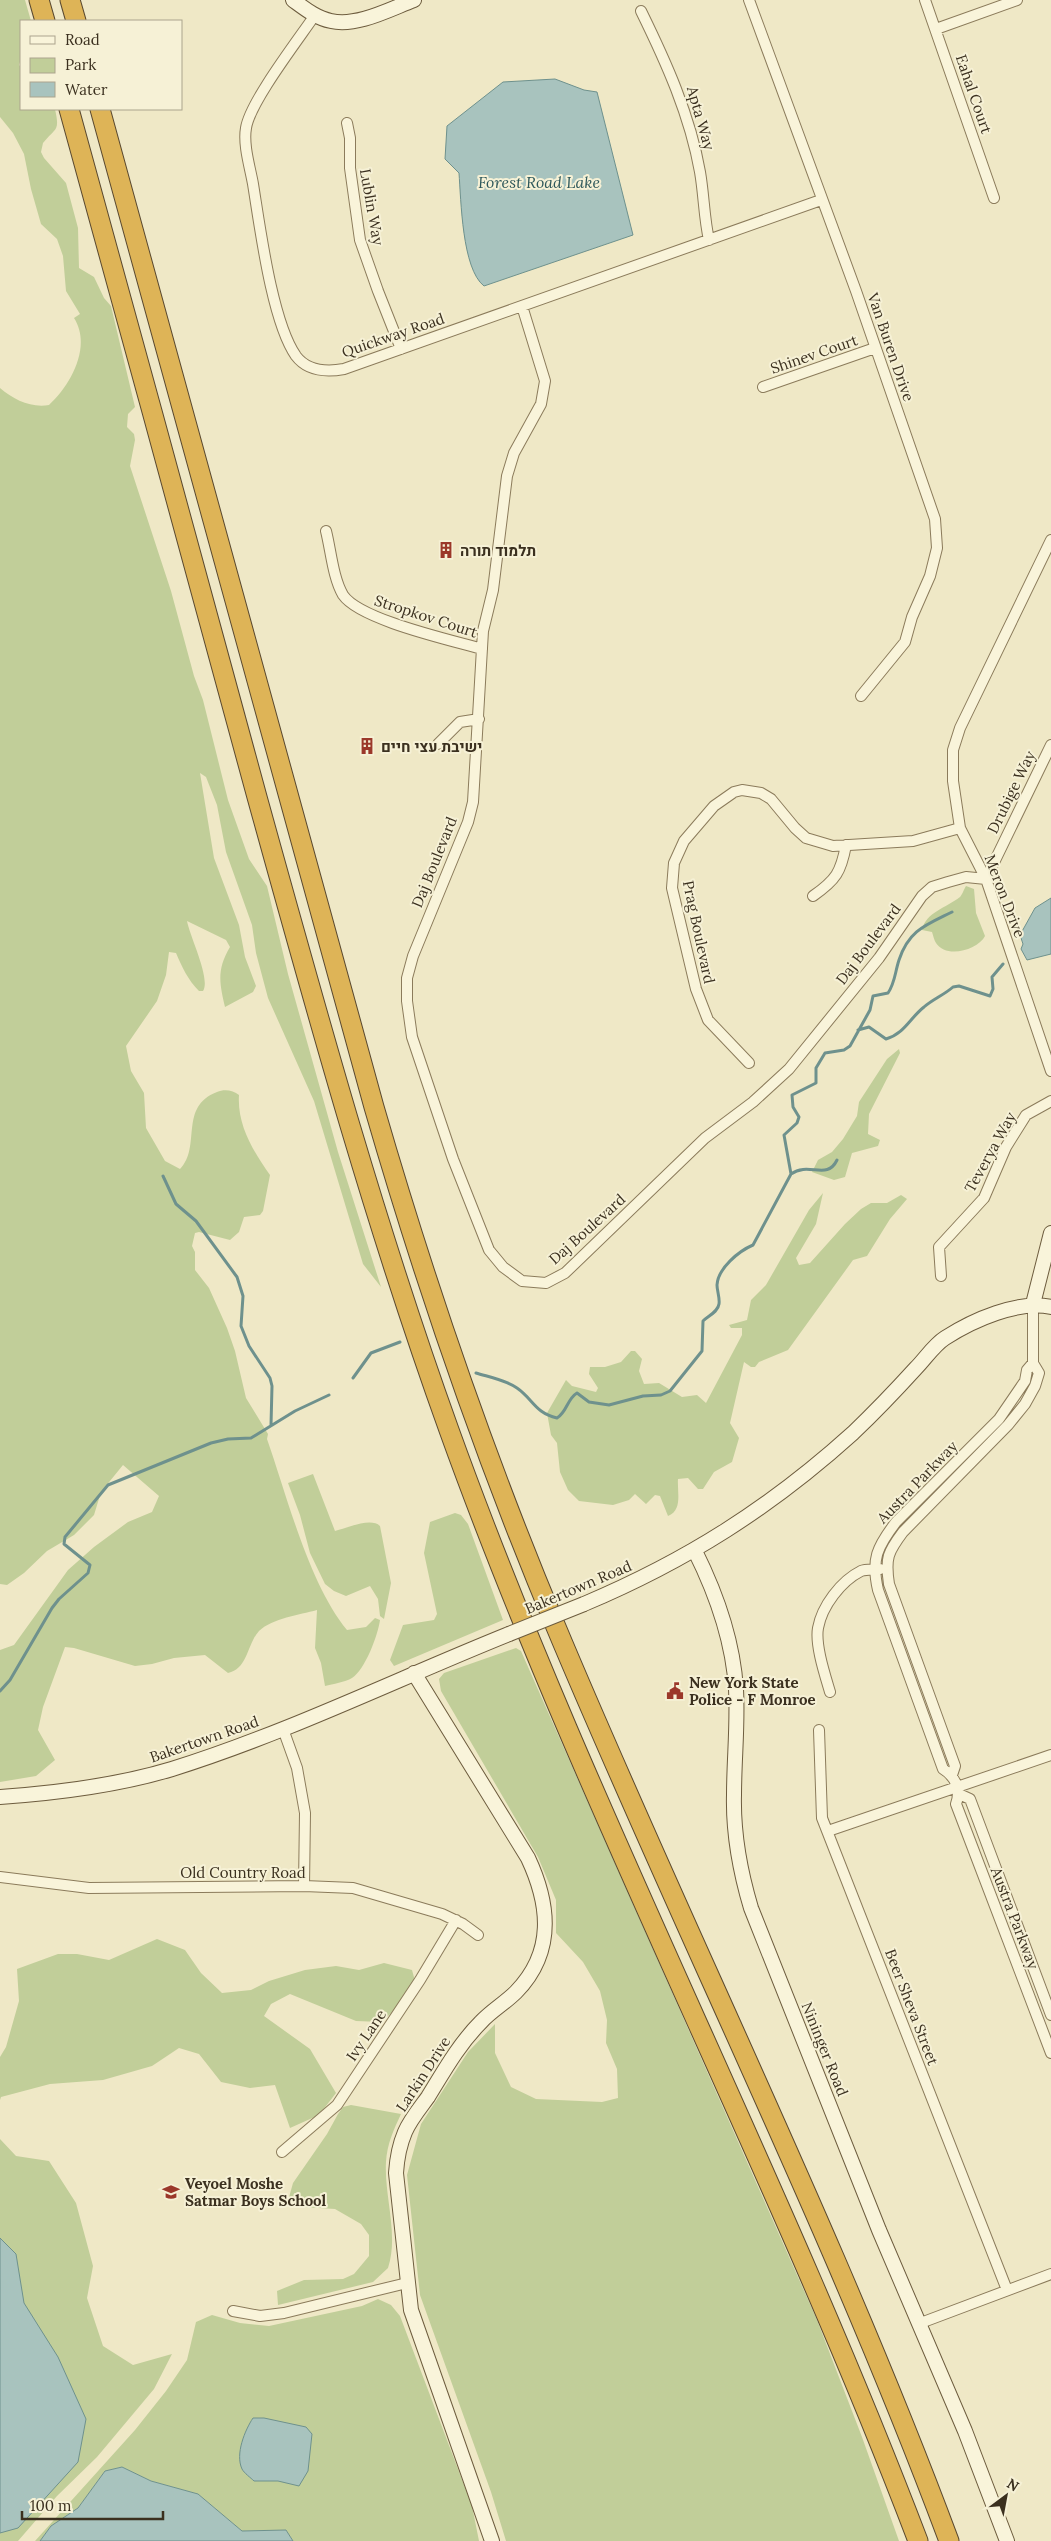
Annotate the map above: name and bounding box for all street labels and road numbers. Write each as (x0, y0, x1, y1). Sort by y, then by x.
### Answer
street label: Eahal Court (952, 52, 996, 136)
street label: Apta Way (683, 83, 719, 152)
street label: Lublin Way (356, 167, 388, 247)
street label: Van Buren Drive (863, 289, 918, 404)
street label: Quickway Road (339, 309, 447, 361)
street label: Shinev Court (768, 330, 860, 378)
street label: Stropkov Court (372, 590, 480, 642)
street label: Drubige Way (983, 747, 1039, 836)
street label: Daj Boulevard (407, 814, 461, 910)
street label: Meron Drive (980, 852, 1030, 940)
street label: Prag Boulevard (679, 879, 719, 985)
street label: Daj Boulevard (831, 900, 905, 988)
street label: Teverya Way (960, 1109, 1020, 1195)
street label: Daj Boulevard (545, 1190, 629, 1268)
street label: Austra Parkway (872, 1437, 961, 1528)
street label: Bakertown Road (522, 1556, 634, 1618)
street label: Bakertown Road (147, 1711, 261, 1767)
street label: Old Country Road (180, 1863, 306, 1882)
street label: Austra Parkway (986, 1863, 1043, 1972)
street label: Beer Sheva Street (881, 1946, 943, 2068)
street label: Nininger Road (798, 1999, 852, 2099)
street label: Ivy Lane (342, 2006, 390, 2064)
street label: Larkin Drive (392, 2033, 454, 2115)

